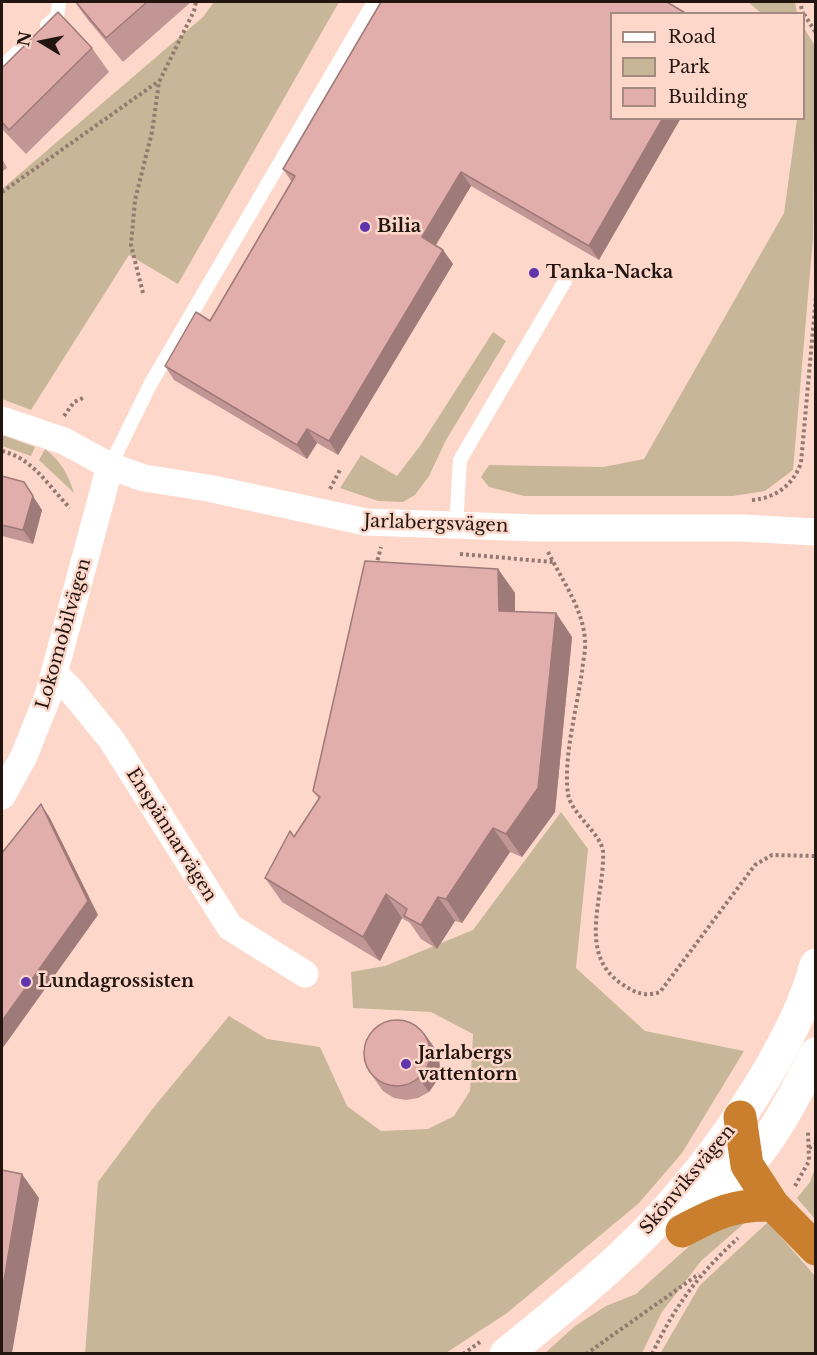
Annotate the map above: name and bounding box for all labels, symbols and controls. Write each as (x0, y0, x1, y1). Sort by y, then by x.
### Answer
north arrow (12, 12, 72, 72)
legend (610, 12, 805, 120)
text: Road (668, 26, 716, 48)
text: N (13, 30, 35, 48)
text: Park (668, 56, 710, 78)
text: Building (668, 86, 747, 108)
place label: Bilia (377, 216, 421, 238)
marker: Bilia (358, 220, 372, 234)
place label: Tanka-Nacka (546, 262, 673, 284)
marker: Tanka-Nacka (527, 266, 541, 280)
street label: Jarlabergsvägen (363, 511, 509, 537)
street label: Lokomobilvägen (32, 556, 96, 712)
street label: Enspännarvägen (121, 764, 221, 906)
place label: Lundagrossisten (38, 971, 194, 993)
marker: Lundagrossisten (19, 975, 33, 989)
place label: Jarlabergs vattentorn (418, 1043, 518, 1086)
marker: Jarlabergs vattentorn (399, 1057, 413, 1071)
street label: Skönviksvägen (636, 1121, 740, 1239)

